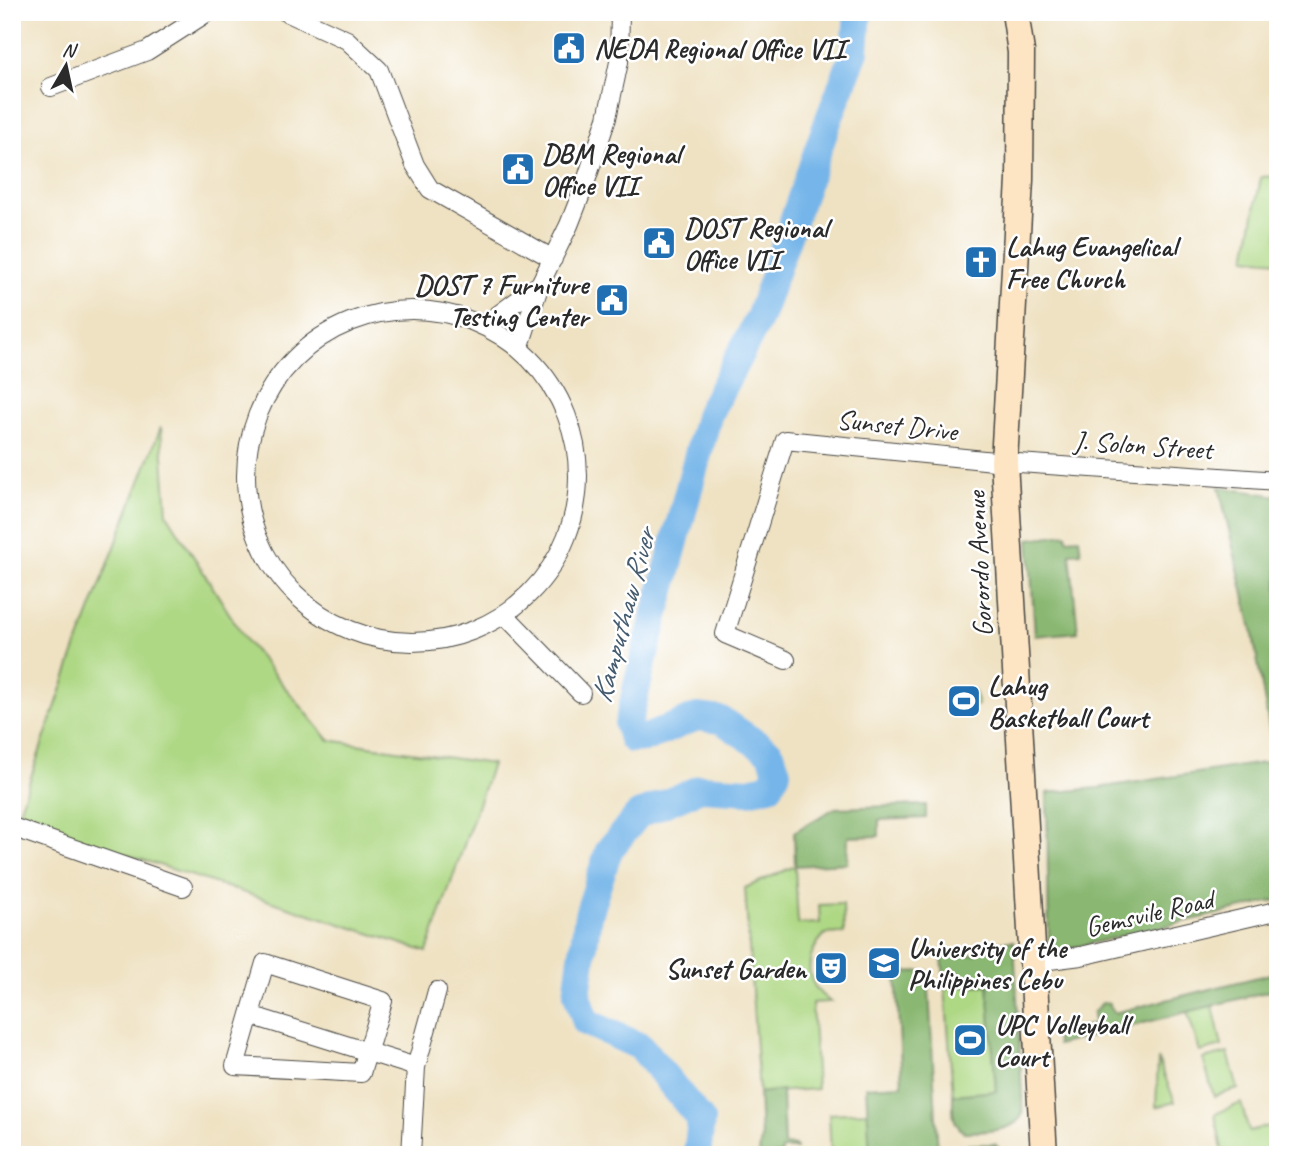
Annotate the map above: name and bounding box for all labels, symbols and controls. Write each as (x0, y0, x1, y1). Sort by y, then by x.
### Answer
public building icon: NEDA Regional Office VII (550, 29, 588, 67)
place label: NEDA Regional Office VII (594, 31, 850, 66)
north arrow (32, 32, 102, 102)
text: N (61, 37, 79, 63)
place label: DBM Regional Office VII (542, 136, 685, 203)
public building icon: DBM Regional Office VII (499, 150, 537, 188)
place label: DOST Regional Office VII (684, 210, 833, 277)
public building icon: DOST Regional Office VII (640, 224, 678, 262)
place label: Lahug Evangelical Free Church (1006, 229, 1182, 296)
church icon: Lahug Evangelical Free Church (962, 243, 1000, 281)
place label: DOST 7 Furniture Testing Center (415, 267, 591, 334)
public building icon: DOST 7 Furniture Testing Center (593, 281, 631, 319)
street label: Sunset Drive (835, 401, 961, 449)
street label: J. Solon Street (1071, 423, 1216, 467)
street label: Gorordo Avenue (958, 489, 1000, 638)
water label: Kamputhaw River (582, 520, 666, 707)
place label: Lahug Basketball Court (988, 668, 1152, 735)
sports icon: Lahug Basketball Court (945, 682, 983, 720)
street label: Gemsvile Road (1082, 880, 1220, 945)
place label: University of the Philippines Cebu (908, 930, 1069, 997)
school or university icon: University of the Philippines Cebu (865, 944, 903, 982)
theatre icon: Sunset Garden (812, 949, 850, 987)
place label: Sunset Garden (665, 951, 808, 986)
place label: UPC Volleyball Court (995, 1007, 1134, 1074)
sports icon: UPC Volleyball Court (951, 1021, 989, 1059)

